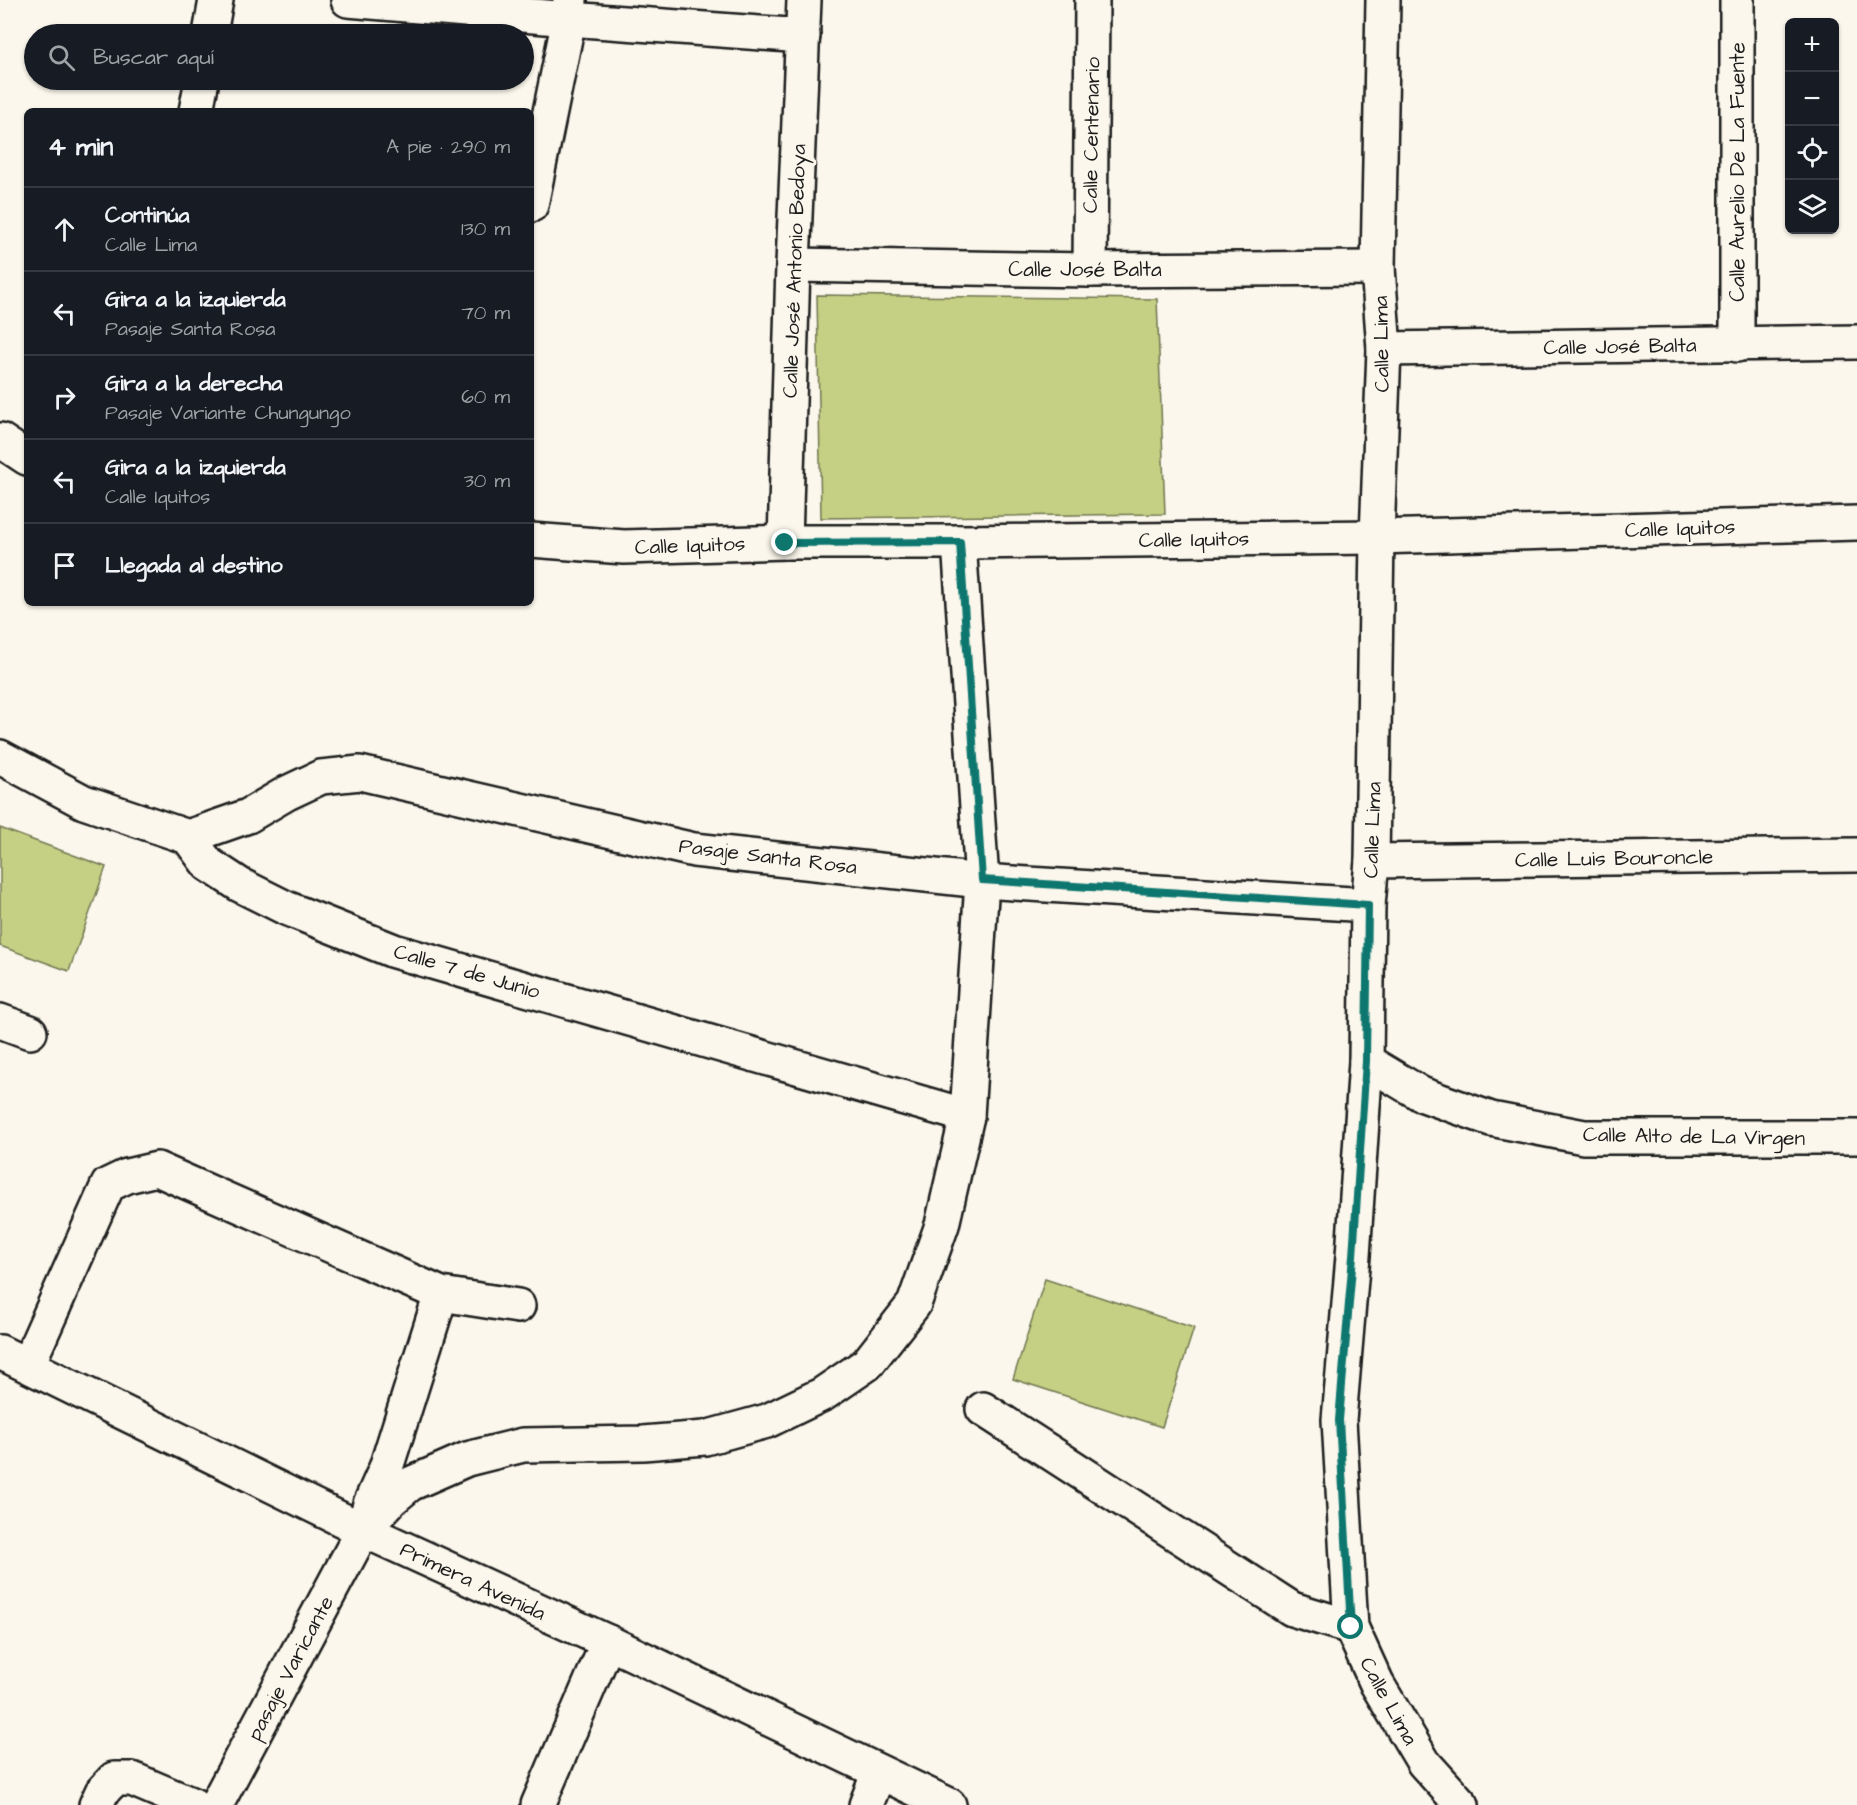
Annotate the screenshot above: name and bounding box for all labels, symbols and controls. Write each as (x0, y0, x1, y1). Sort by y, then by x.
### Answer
map controls (1785, 18, 1839, 234)
button: + (1785, 18, 1839, 72)
search box (24, 24, 534, 90)
icon: search (45, 41, 78, 74)
text: Buscar aquí (93, 42, 214, 73)
street label: Calle Aurelio De La Fuente (1723, 42, 1752, 302)
street label: Calle Centenario (1076, 56, 1107, 213)
button: − (1785, 72, 1839, 126)
button: locate (1785, 126, 1839, 180)
text: 4 min (48, 129, 113, 165)
text: A pie · 290 m (386, 133, 510, 161)
street label: Calle José Antonio Bedoya (776, 143, 815, 399)
button: layers (1785, 180, 1839, 234)
text: Continúa (105, 200, 190, 231)
icon: ahead (48, 213, 81, 246)
text: 130 m (461, 215, 510, 243)
text: Calle Lima (105, 231, 197, 259)
street label: Calle José Balta (1008, 255, 1162, 284)
text: Gira a la izquierda (105, 284, 286, 315)
street label: Calle Lima (1366, 295, 1397, 393)
icon: left (48, 297, 81, 330)
text: 70 m (462, 299, 510, 327)
text: Pasaje Santa Rosa (105, 315, 276, 343)
street label: Calle José Balta (1543, 331, 1697, 362)
text: Gira a la derecha (105, 368, 282, 399)
icon: right (48, 381, 81, 414)
text: 60 m (461, 383, 510, 411)
text: Pasaje Variante Chungungo (105, 399, 351, 427)
text: Gira a la izquierda (105, 452, 286, 483)
icon: left (48, 465, 81, 498)
text: 30 m (464, 467, 510, 495)
text: Calle Iquitos (105, 483, 210, 511)
street label: Calle Iquitos (1624, 512, 1736, 545)
street label: Calle Iquitos (1138, 524, 1250, 555)
street label: Calle Iquitos (634, 529, 746, 562)
route end (771, 529, 797, 555)
icon: arrive (48, 549, 81, 582)
text: Llegada al destino (105, 550, 283, 581)
street label: Calle Lima (1356, 781, 1389, 879)
street label: Pasaje Santa Rosa (677, 831, 859, 882)
street label: Calle Luis Bouroncle (1515, 842, 1714, 875)
street label: Calle 7 de Junio (390, 937, 544, 1006)
street label: Calle Alto de La Virgen (1583, 1120, 1805, 1155)
street label: Primera Avenida (395, 1535, 551, 1628)
street label: pasaje Varicante (240, 1591, 342, 1746)
route start (1337, 1613, 1363, 1639)
street label: Calle Lima (1352, 1652, 1425, 1751)

